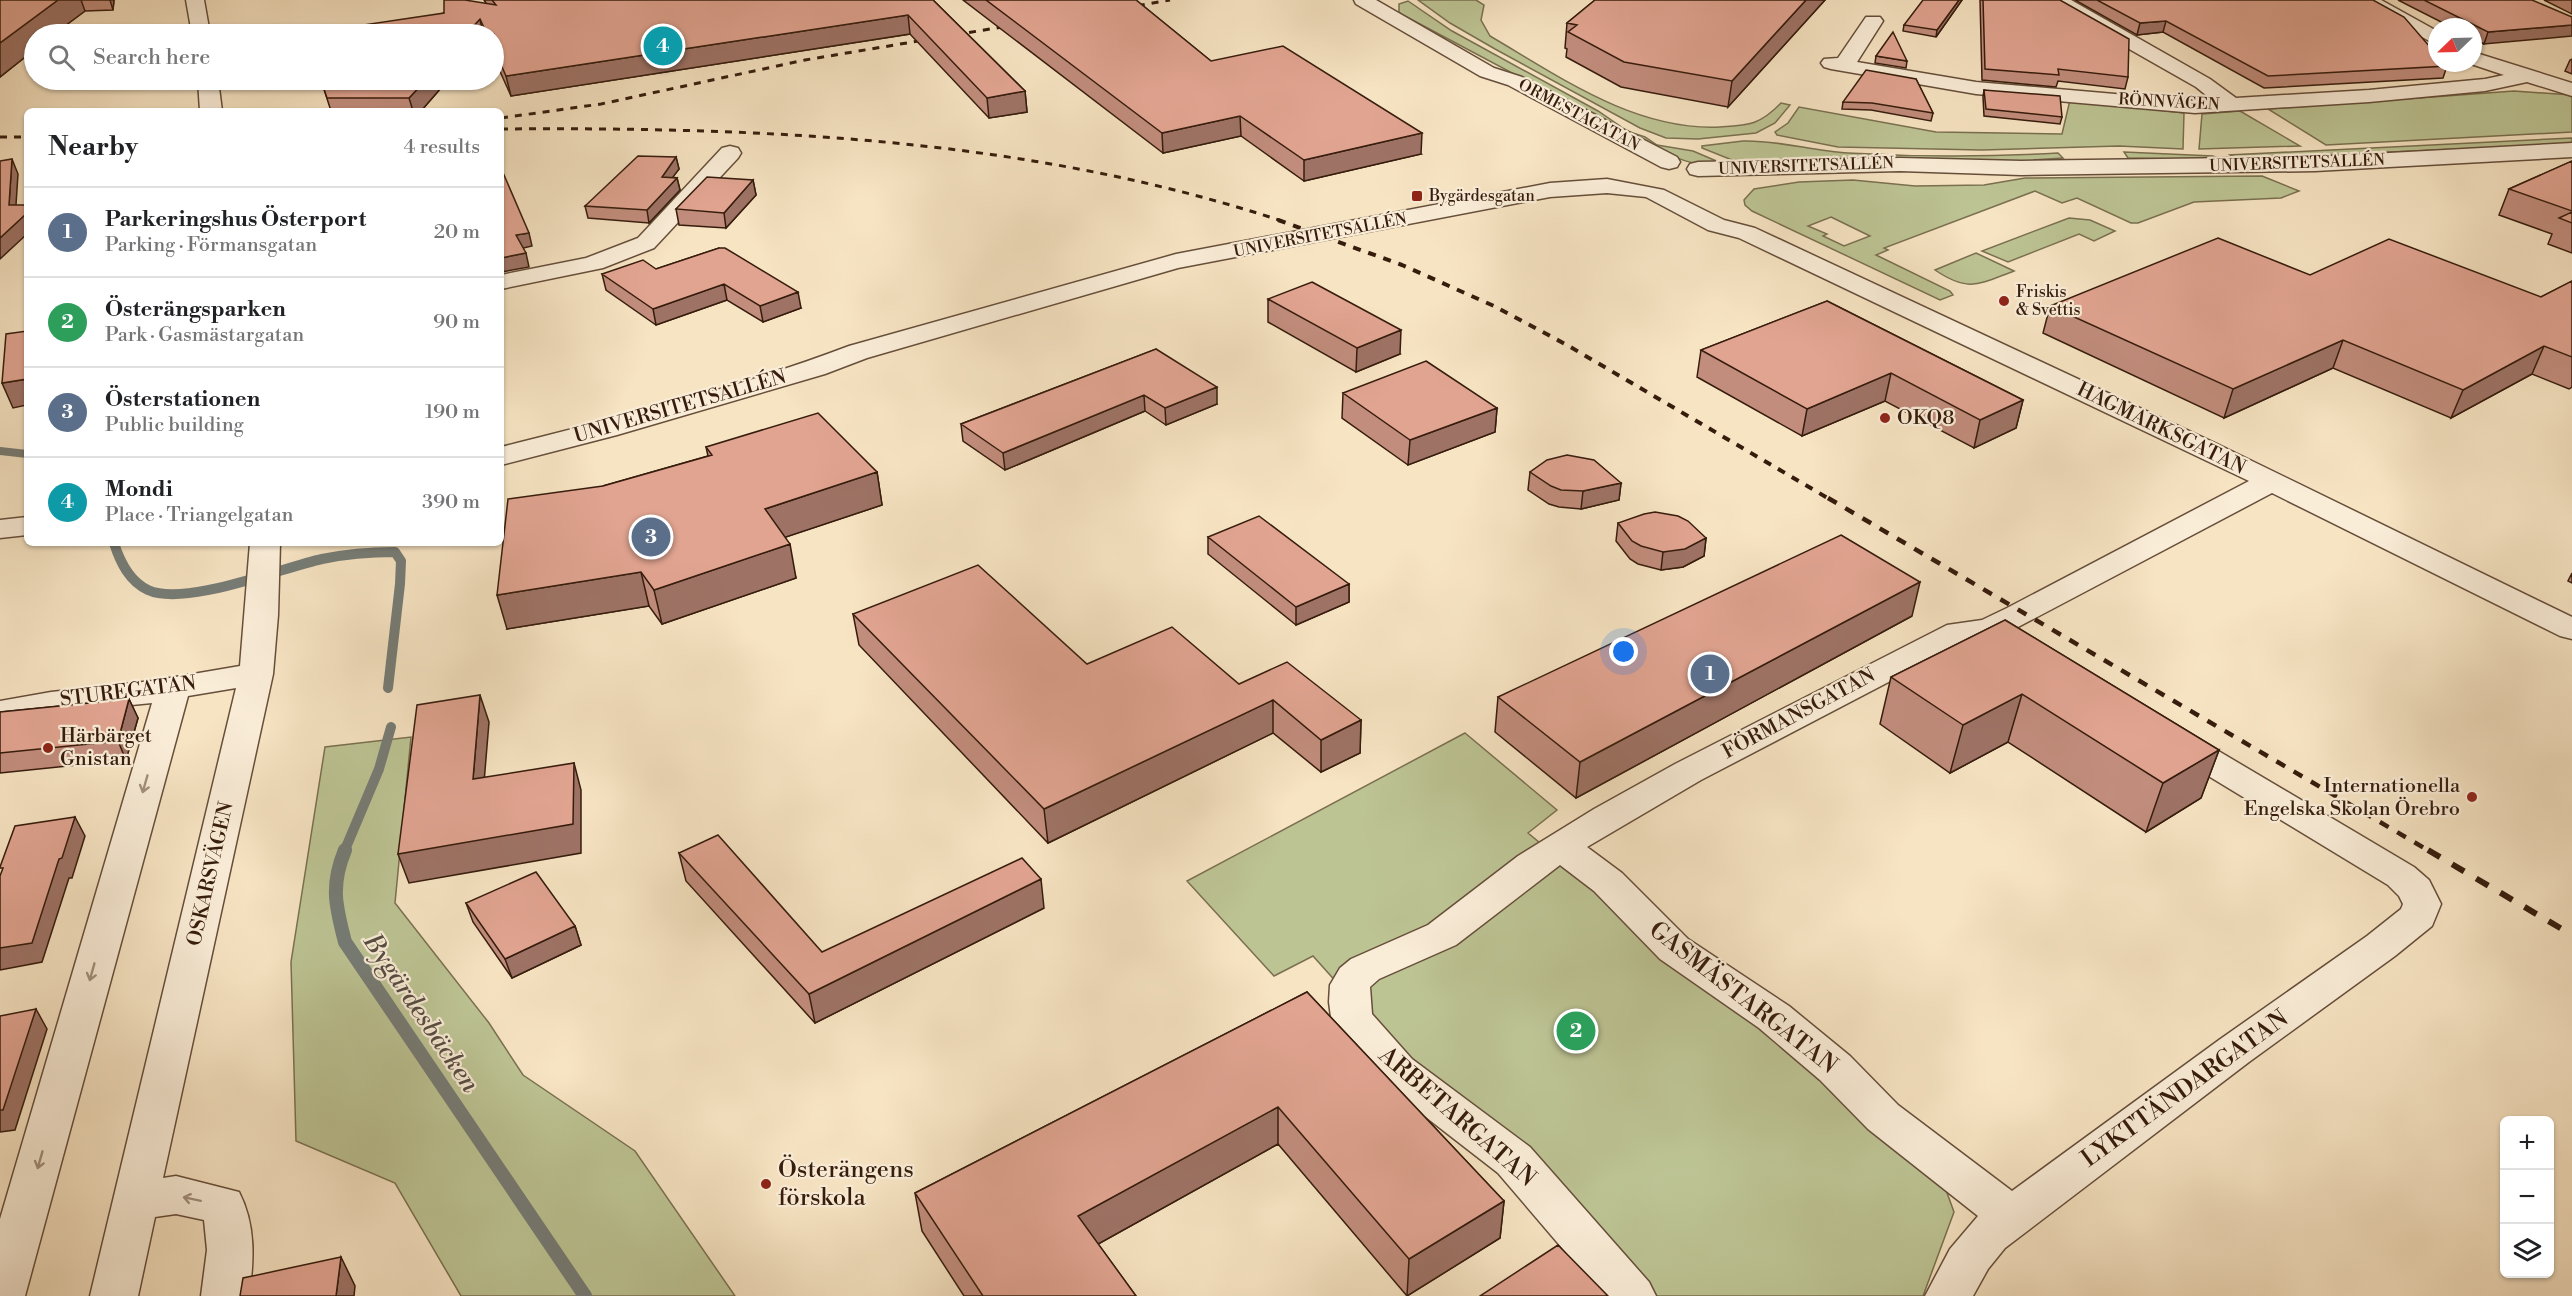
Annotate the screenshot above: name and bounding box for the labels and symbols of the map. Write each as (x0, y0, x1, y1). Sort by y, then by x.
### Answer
north arrow (2428, 18, 2482, 72)
pin: 4 (644, 24, 682, 68)
street label: ORMESTAGATAN (1515, 75, 1643, 155)
street label: RÖNNVÄGEN (2118, 87, 2220, 115)
street label: UNIVERSITETSALLÉN (2209, 148, 2385, 176)
street label: UNIVERSITETSALLÉN (1718, 151, 1894, 179)
place label: Bygärdesgatan (1428, 186, 1535, 206)
marker: Bygärdesgatan (1410, 189, 1424, 203)
street label: UNIVERSITETSALLÉN (1231, 206, 1408, 262)
place label: Friskis & Svettis (2016, 282, 2080, 320)
marker: Friskis & Svettis (1997, 294, 2011, 308)
street label: UNIVERSITETSALLÉN (571, 364, 789, 449)
street label: HAGMARKSGATAN (2072, 377, 2250, 481)
place label: OKQ8 (1897, 406, 1954, 431)
marker: OKQ8 (1878, 411, 1892, 425)
pin: 3 (632, 514, 670, 560)
your location (1609, 637, 1638, 666)
pin: 1 (1690, 652, 1730, 696)
street label: FÖRMANSGATAN (1718, 662, 1880, 765)
street label: STUREGATAN (58, 671, 198, 713)
place label: Härbärget Gnistan (60, 724, 152, 772)
marker: Härbärget Gnistan (41, 741, 55, 755)
one-way arrow (139, 774, 150, 793)
place label: Internationella Engelska Skolan Örebro (2244, 774, 2461, 822)
marker: Internationella Engelska Skolan Örebro (2465, 790, 2479, 804)
street label: OSKARSVÄGEN (181, 799, 240, 949)
street label: GASMÄSTARGATAN (1643, 914, 1844, 1081)
water label: Bygärdesbäcken (355, 927, 486, 1099)
one-way arrow (86, 962, 97, 981)
street label: LYKTTÄNDARGATAN (2075, 1003, 2295, 1174)
pin: 2 (1556, 1008, 1596, 1054)
street label: ARBETARGATAN (1371, 1040, 1542, 1194)
one-way arrow (34, 1150, 45, 1169)
place label: Österängens förskola (778, 1154, 914, 1213)
marker: Österängens förskola (759, 1177, 773, 1191)
one-way arrow (183, 1193, 203, 1204)

